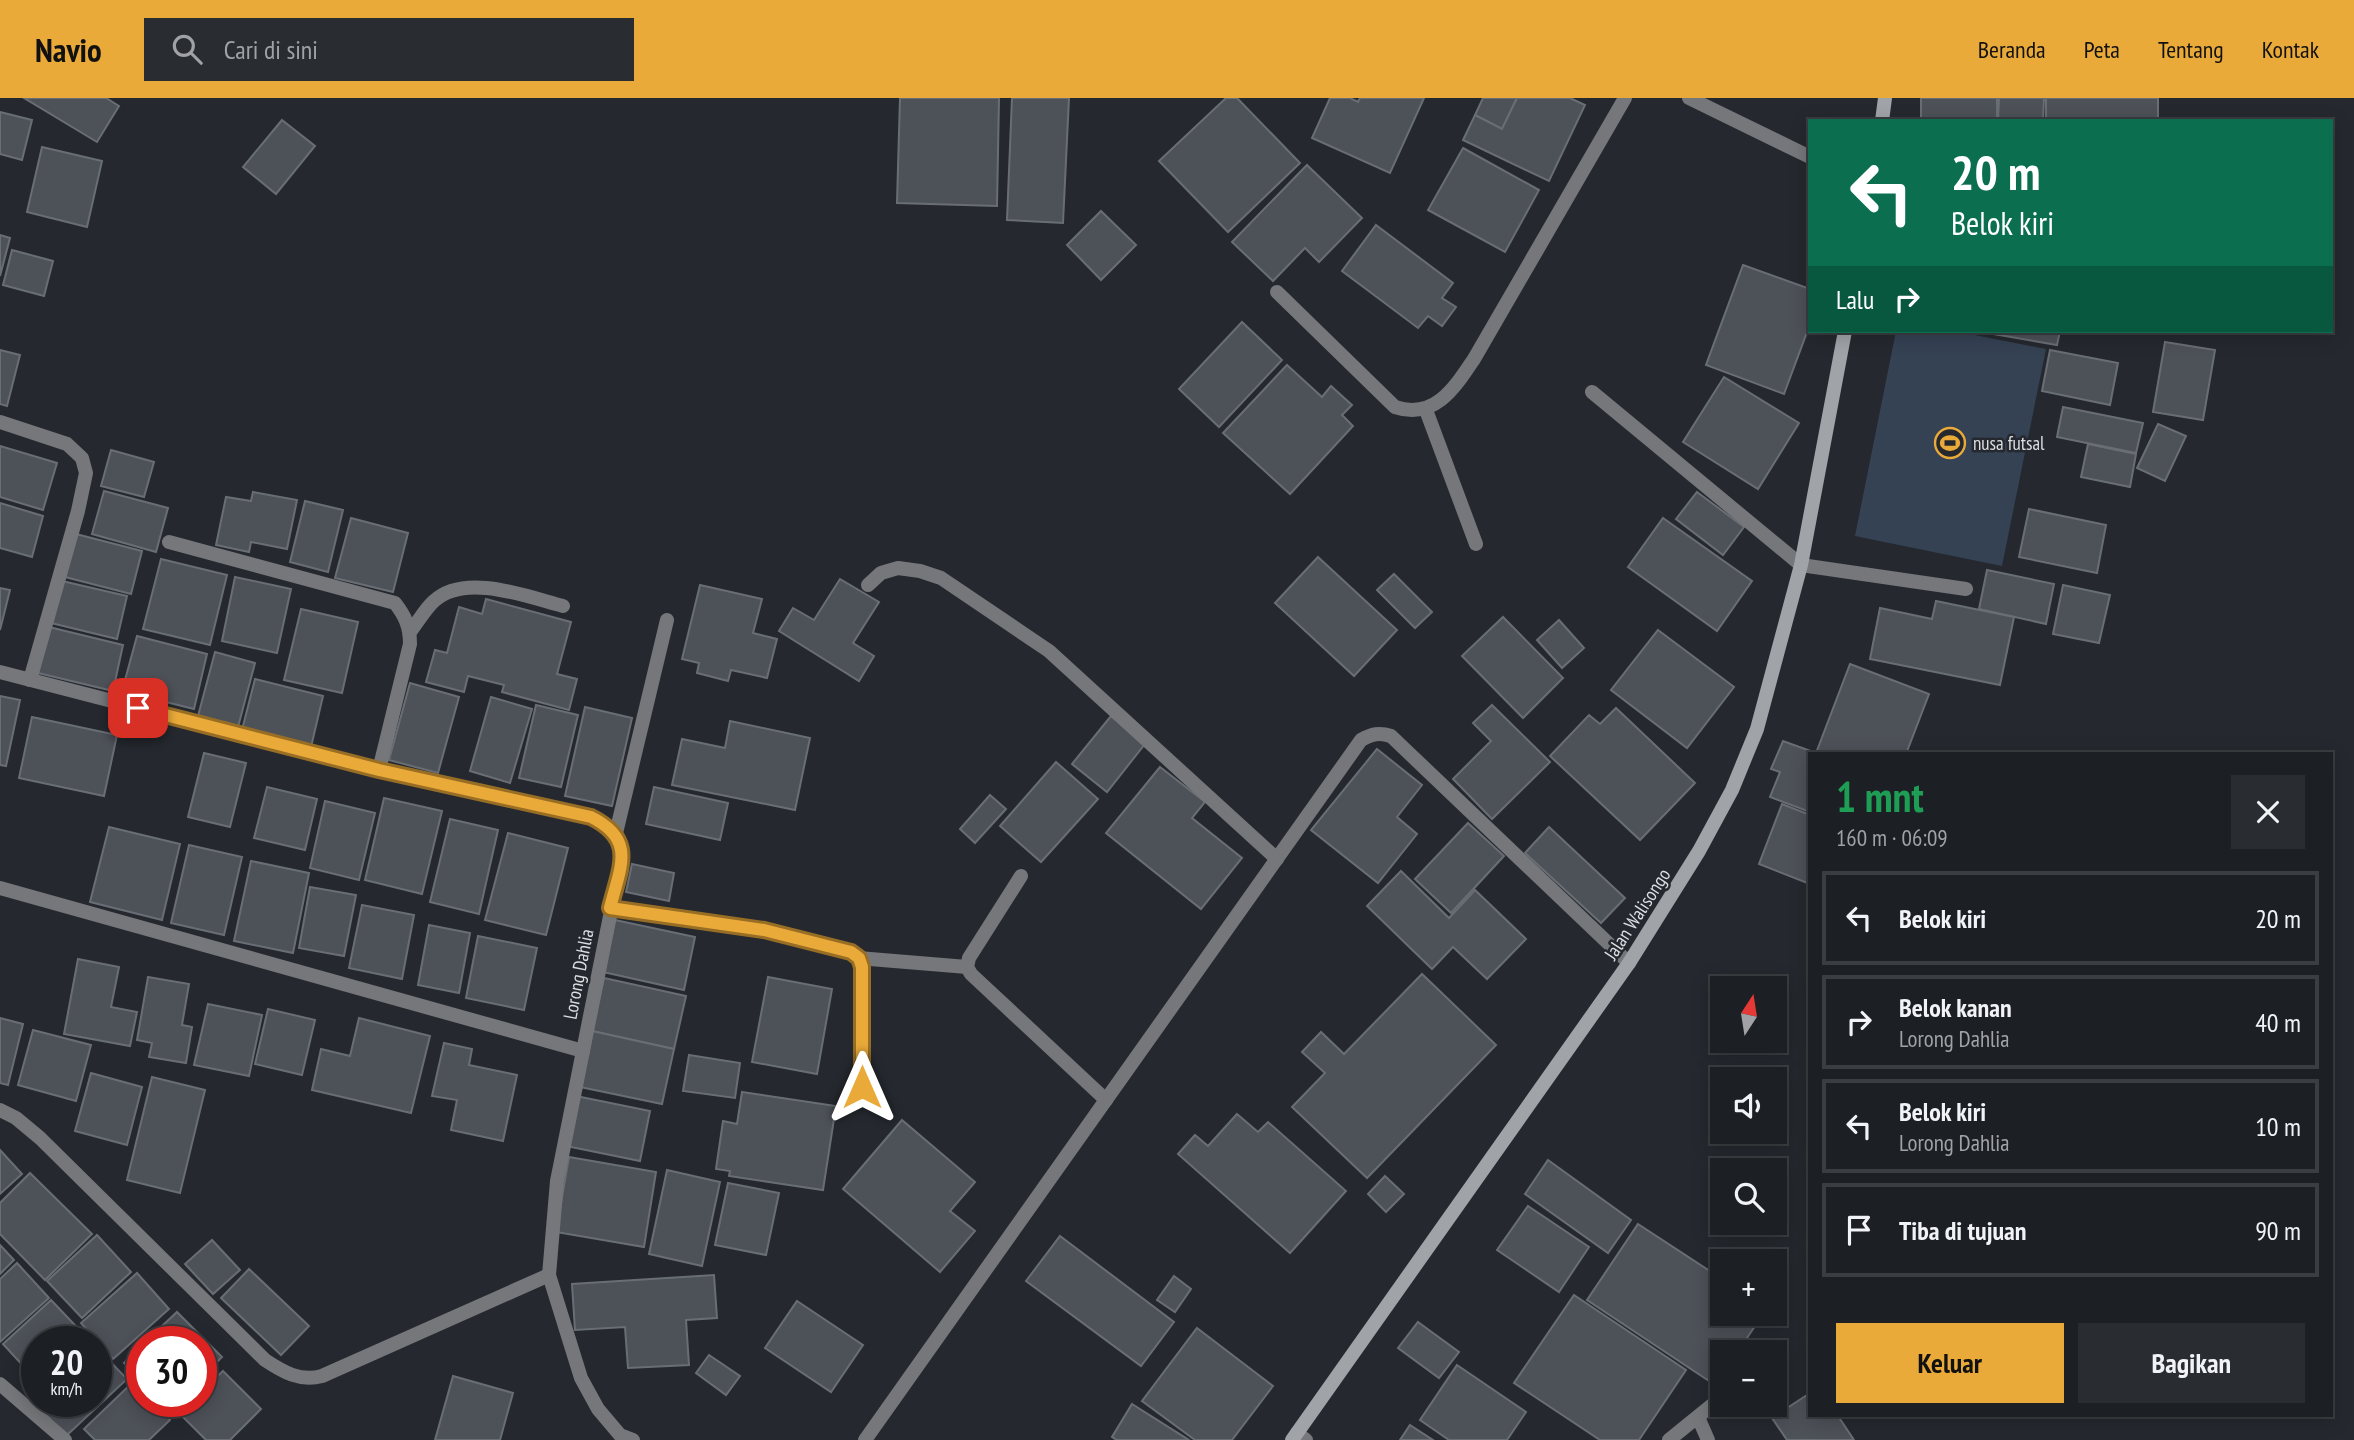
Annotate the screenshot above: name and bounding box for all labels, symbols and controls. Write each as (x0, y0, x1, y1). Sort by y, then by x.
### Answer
search box (144, 18, 634, 81)
text: Navio (35, 28, 102, 71)
icon: search (168, 30, 206, 68)
text: Cari di sini (224, 33, 318, 66)
text: Beranda (1978, 34, 2046, 65)
text: Peta (2084, 34, 2120, 65)
text: Tentang (2158, 34, 2224, 65)
text: Kontak (2262, 34, 2319, 65)
text: 20 m (1951, 140, 2040, 204)
icon: left (1836, 147, 1927, 238)
text: Belok kiri (1951, 202, 2054, 244)
icon: right (1888, 280, 1926, 318)
text: Lalu (1836, 283, 1874, 316)
sports icon: nusa futsal (1933, 426, 1967, 460)
place label: nusa futsal (1973, 431, 2045, 455)
pin (108, 678, 168, 738)
icon: arrive (119, 689, 157, 727)
text: 1 mnt (1836, 769, 1924, 824)
button: close (2231, 775, 2305, 849)
text: 160 m · 06:09 (1836, 823, 1948, 852)
street label: Jalan Walisongo (1598, 864, 1675, 965)
icon: left (1840, 899, 1878, 937)
text: Belok kiri (1899, 902, 1986, 935)
text: 20 m (2255, 902, 2301, 935)
street label: Lorong Dahlia (558, 927, 598, 1021)
north arrow (1710, 976, 1787, 1054)
map controls (1710, 976, 1787, 1417)
text: Belok kanan (1899, 991, 2012, 1024)
icon: right (1840, 1003, 1878, 1041)
text: 40 m (2255, 1006, 2301, 1039)
text: Lorong Dahlia (1899, 1024, 2010, 1053)
position arrow (825, 1050, 899, 1124)
button: sound (1710, 1067, 1787, 1144)
text: Belok kiri (1899, 1095, 1986, 1128)
icon: left (1840, 1107, 1878, 1145)
text: 10 m (2255, 1110, 2301, 1143)
text: Lorong Dahlia (1899, 1128, 2010, 1157)
button: search (1710, 1158, 1787, 1235)
icon: arrive (1840, 1211, 1878, 1249)
text: Tiba di tujuan (1899, 1214, 2027, 1247)
text: 90 m (2255, 1214, 2301, 1247)
button: + (1710, 1249, 1787, 1326)
button: Keluar (1836, 1323, 2064, 1403)
button: Bagikan (2078, 1323, 2305, 1403)
speed limit sign: 30 (126, 1326, 217, 1417)
text: 20 (50, 1339, 83, 1385)
button: − (1710, 1340, 1787, 1417)
text: km/h (51, 1377, 82, 1400)

